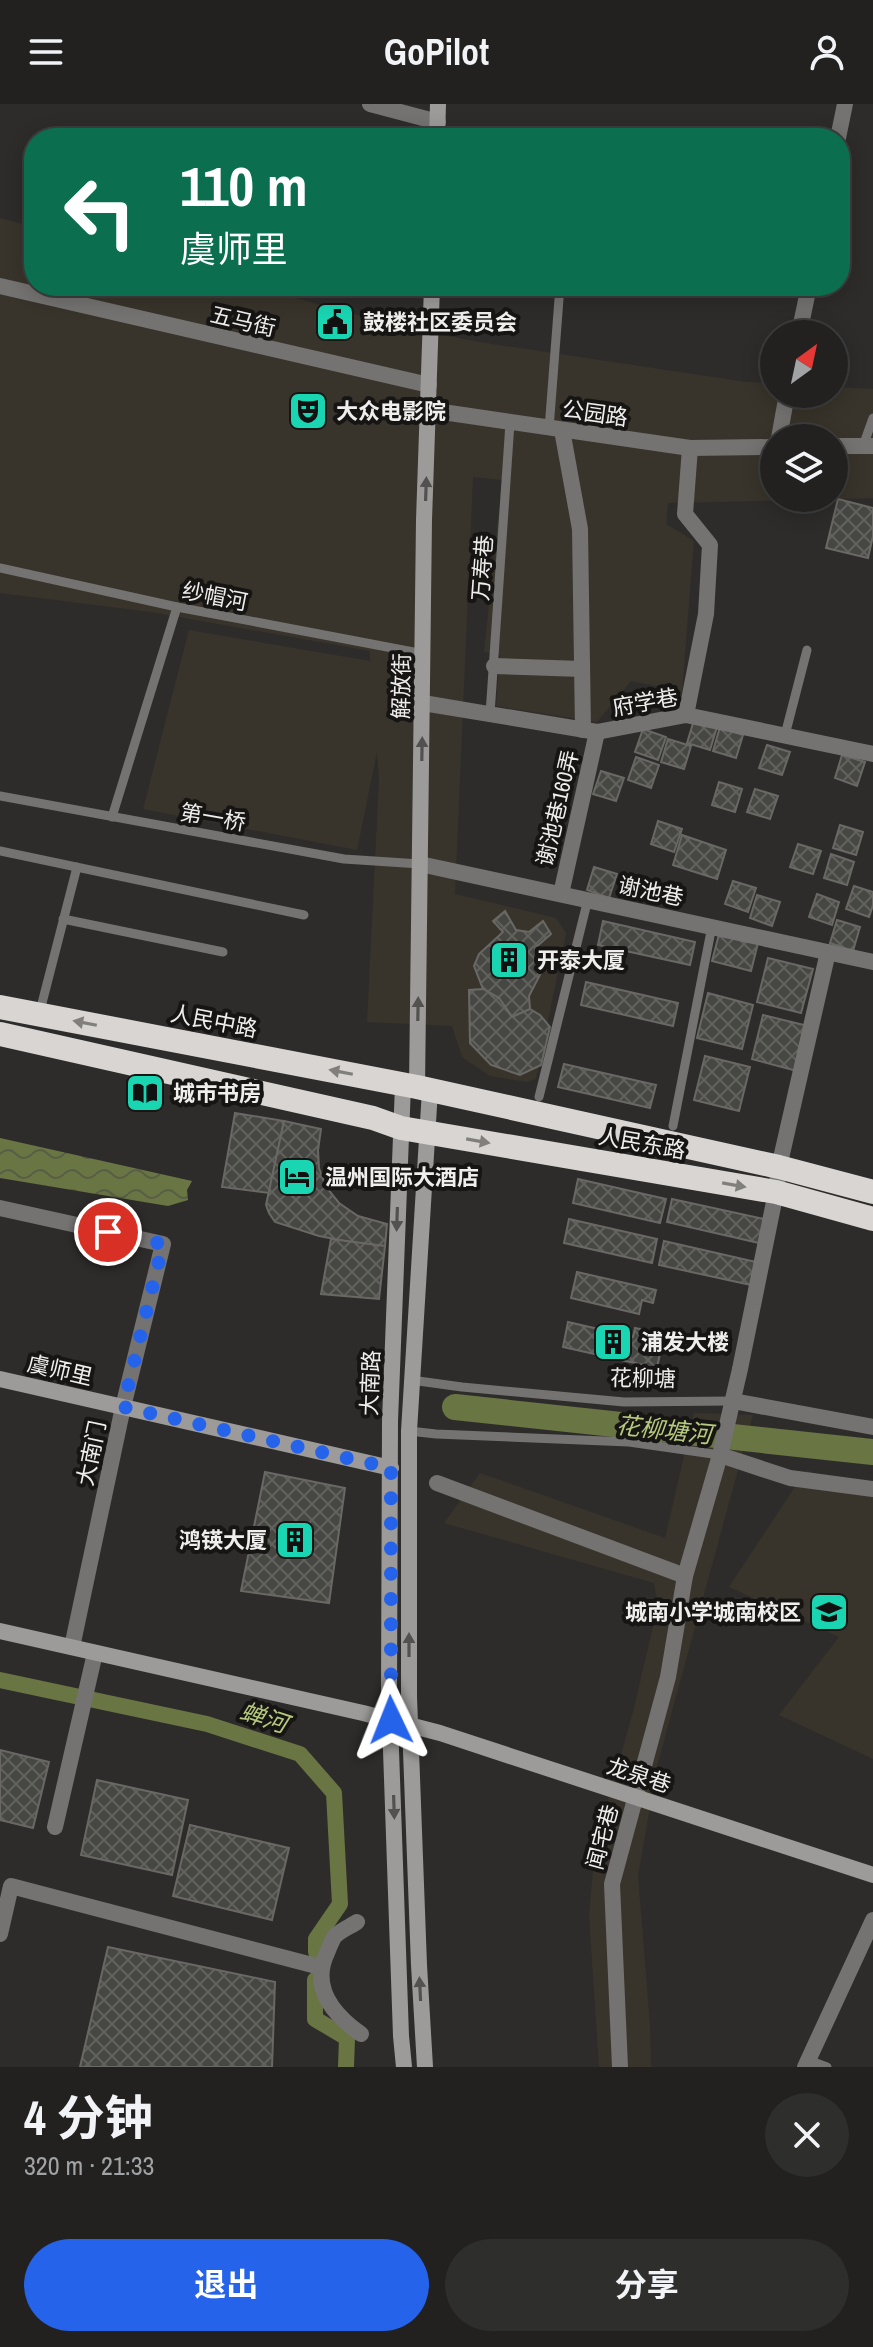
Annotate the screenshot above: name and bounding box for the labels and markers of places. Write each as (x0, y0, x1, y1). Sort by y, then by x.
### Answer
public building icon: 鼓楼社区委员会 (314, 301, 356, 343)
place label: 鼓楼社区委员会 (363, 307, 517, 337)
theatre icon: 大众电影院 (287, 390, 329, 432)
place label: 大众电影院 (336, 396, 446, 426)
building icon: 开泰大厦 (488, 939, 530, 981)
place label: 开泰大厦 (537, 945, 625, 975)
library icon: 城市书房 (124, 1072, 166, 1114)
place label: 城市书房 (173, 1078, 261, 1108)
hotel icon: 温州国际大酒店 (276, 1156, 318, 1198)
place label: 温州国际大酒店 (325, 1162, 479, 1192)
pin (74, 1198, 142, 1266)
building icon: 浦发大楼 (592, 1321, 634, 1363)
place label: 浦发大楼 (641, 1327, 729, 1357)
building icon: 鸿锳大厦 (274, 1519, 316, 1561)
place label: 鸿锳大厦 (179, 1525, 267, 1555)
school or university icon: 城南小学城南校区 (808, 1591, 850, 1633)
place label: 城南小学城南校区 (625, 1597, 801, 1627)

